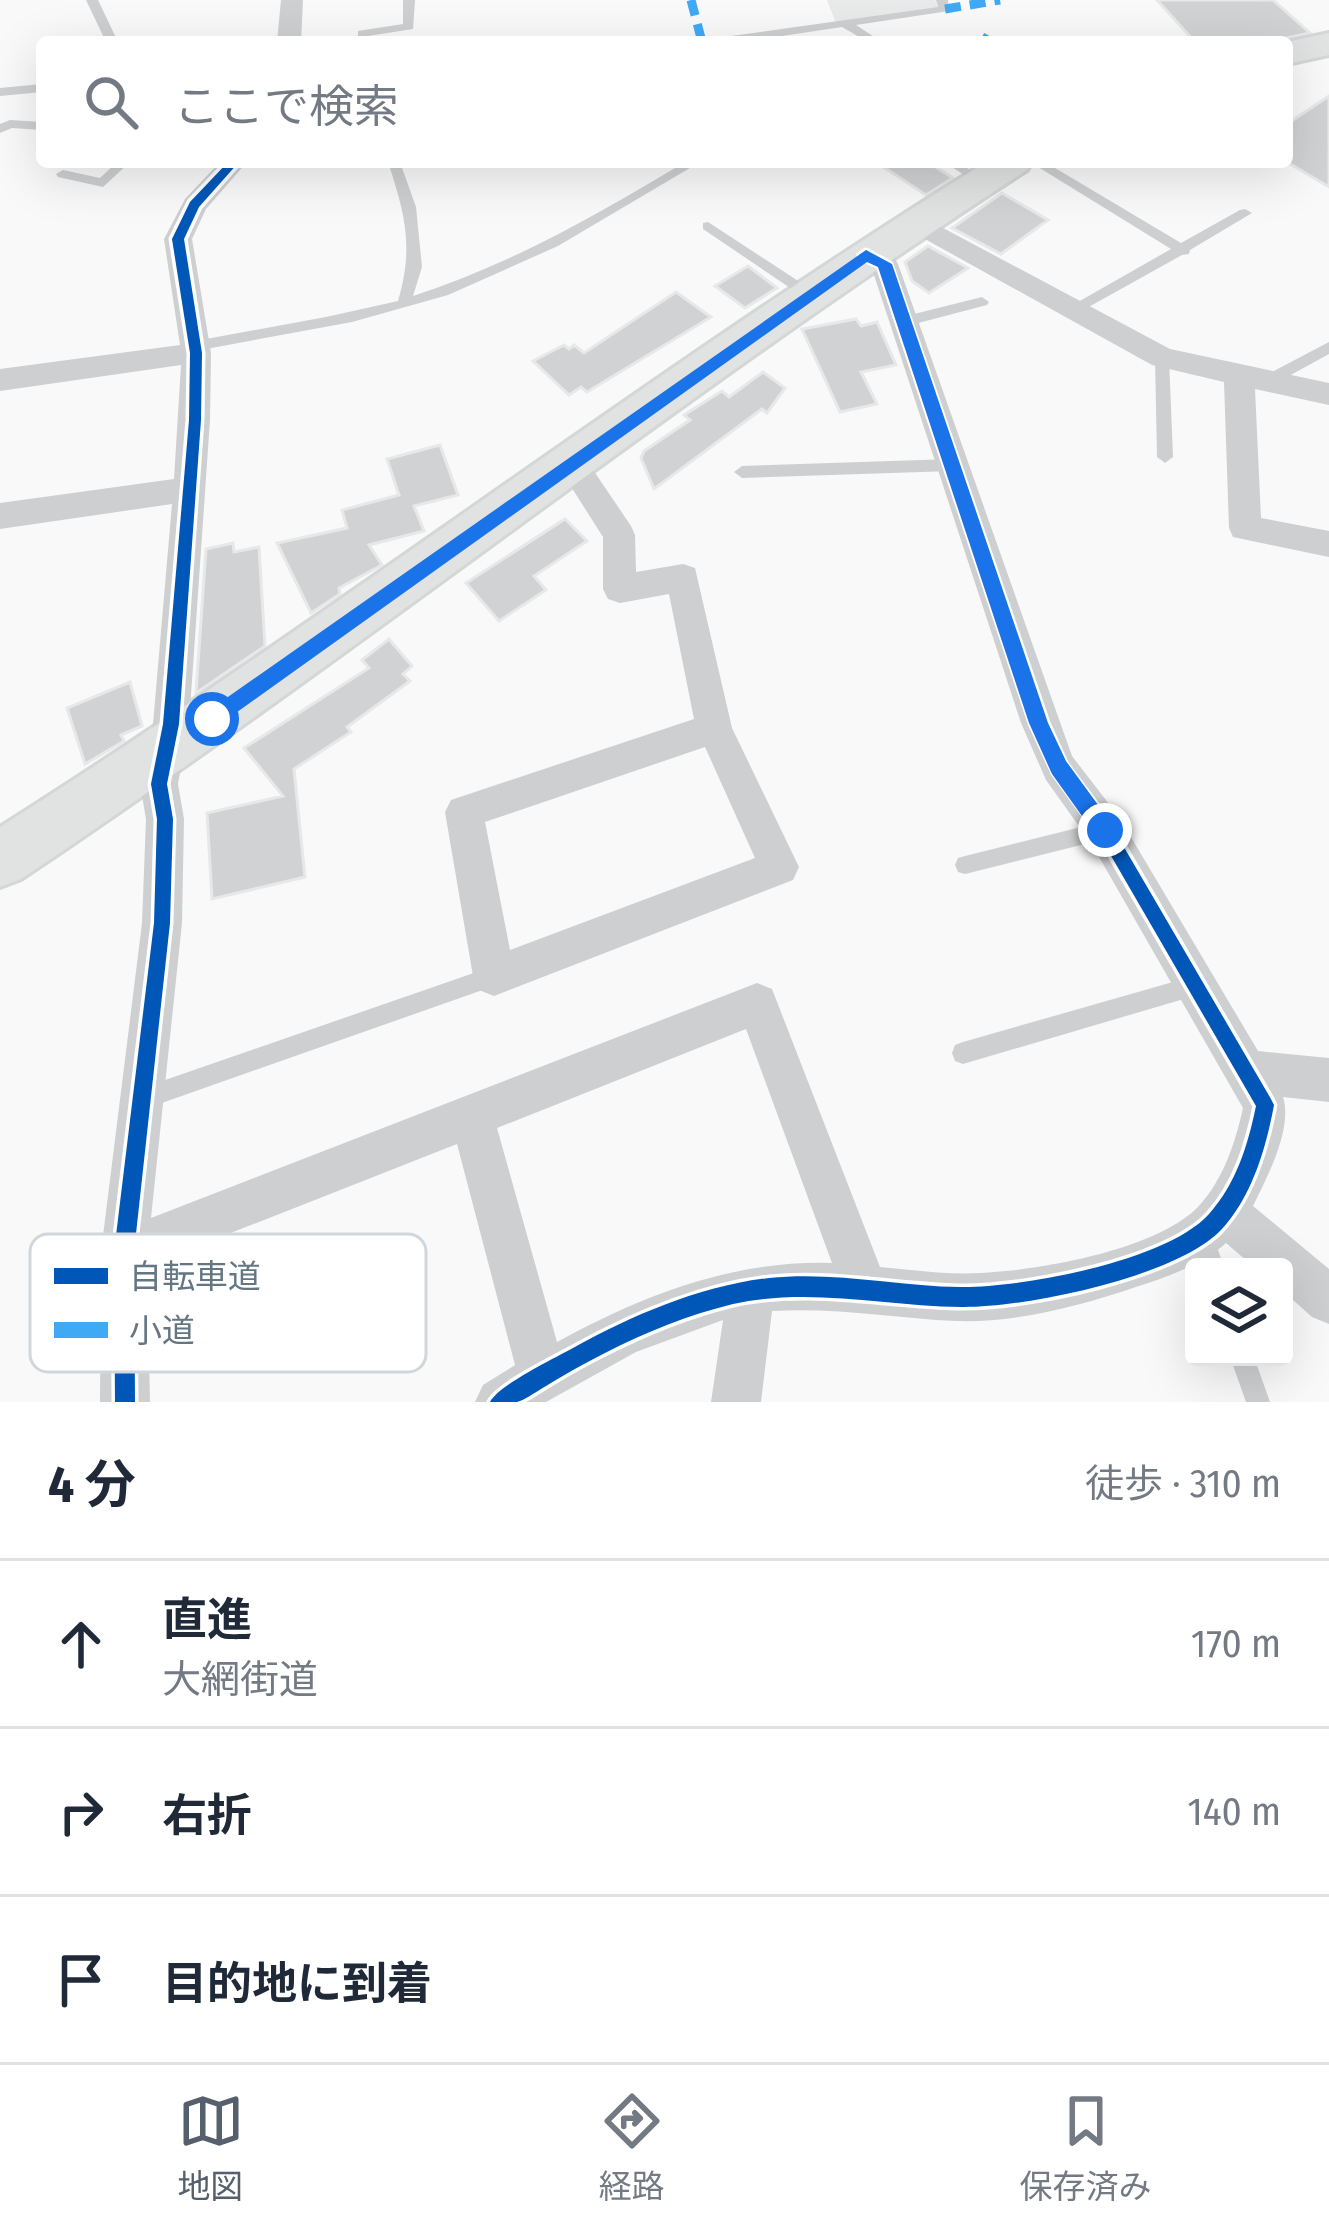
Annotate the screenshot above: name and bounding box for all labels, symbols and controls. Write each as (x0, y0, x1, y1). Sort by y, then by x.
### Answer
search box (36, 36, 1293, 168)
icon: search (78, 69, 144, 135)
text: ここで検索 (174, 80, 399, 134)
route start (185, 692, 239, 746)
route end (1078, 803, 1132, 857)
legend (30, 1234, 426, 1372)
text: 自転車道 (129, 1257, 261, 1297)
map controls (1185, 1258, 1293, 1366)
button: layers (1185, 1258, 1293, 1366)
text: 小道 (129, 1311, 195, 1351)
text: 4 分 (48, 1454, 136, 1516)
text: 徒歩 · 310 m (1085, 1461, 1281, 1507)
text: 直進 (162, 1593, 252, 1647)
icon: ahead (48, 1611, 114, 1677)
text: 170 m (1191, 1621, 1281, 1667)
text: 大網街道 (162, 1657, 318, 1703)
icon: right (48, 1779, 114, 1845)
text: 右折 (162, 1789, 252, 1843)
text: 140 m (1187, 1789, 1281, 1835)
icon: arrive (48, 1947, 114, 2013)
text: 目的地に到着 (162, 1957, 432, 2011)
tab: 地図 (178, 2088, 244, 2208)
tab: 経路 (599, 2088, 665, 2208)
tab: 保存済み (1020, 2088, 1152, 2208)

